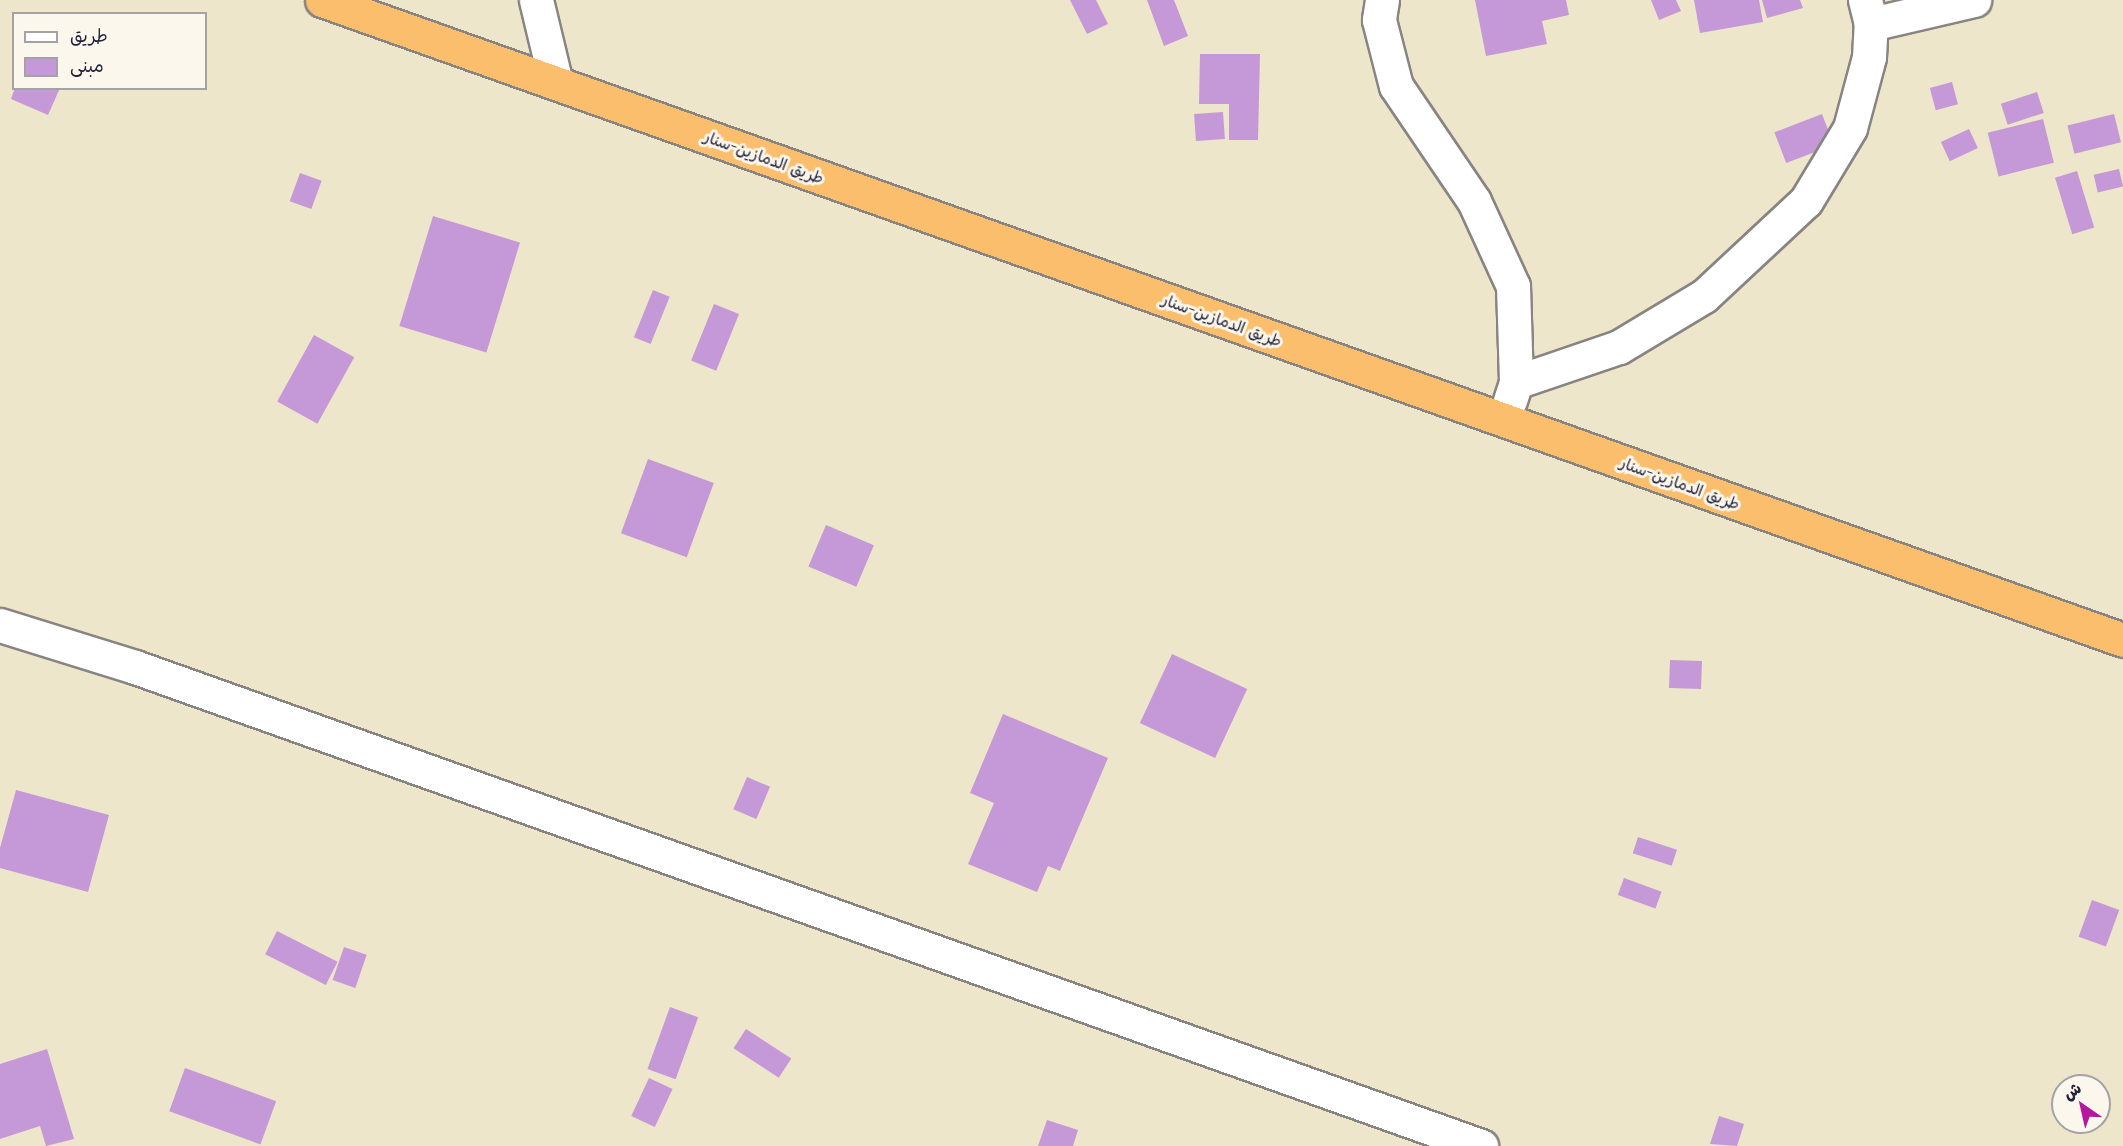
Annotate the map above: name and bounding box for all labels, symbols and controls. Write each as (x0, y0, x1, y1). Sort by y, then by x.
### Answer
legend (12, 12, 207, 90)
text: طريق (70, 23, 108, 47)
text: مبنى (70, 53, 104, 77)
street label: طريق الدمازين-سنار (702, 126, 826, 188)
street label: طريق الدمازين-سنار (1160, 289, 1284, 351)
street label: طريق الدمازين-سنار (1618, 452, 1742, 514)
north arrow (2051, 1074, 2111, 1134)
text: ش (2059, 1077, 2085, 1104)

